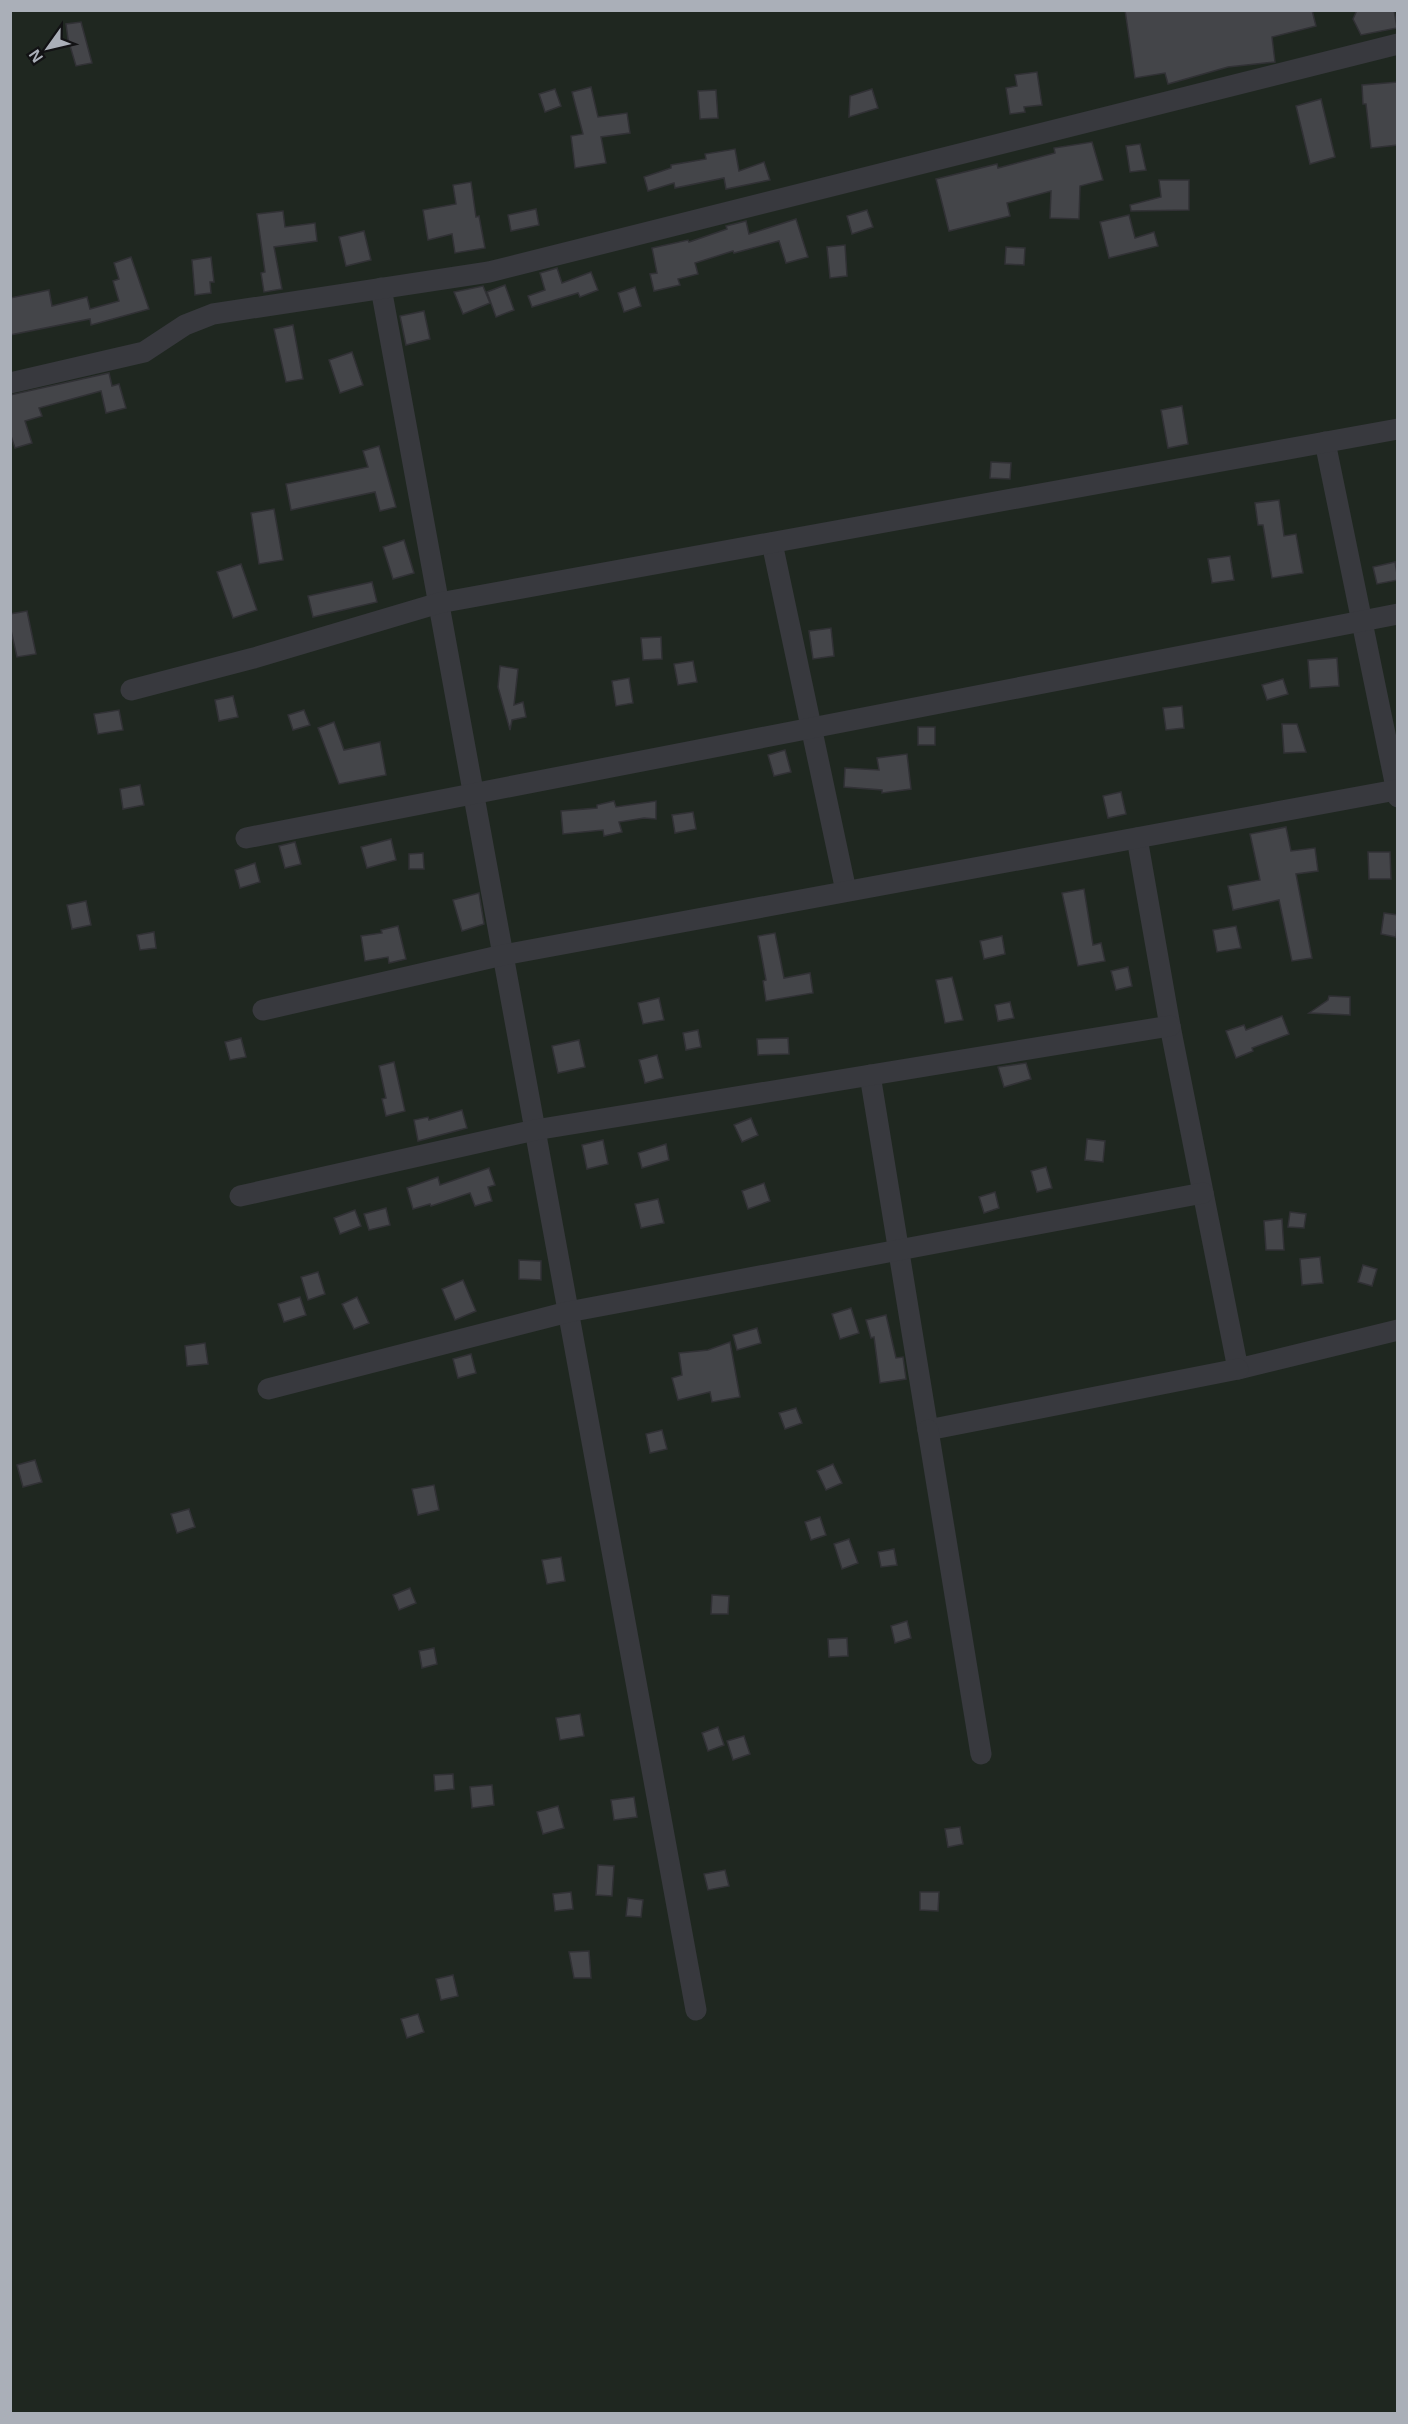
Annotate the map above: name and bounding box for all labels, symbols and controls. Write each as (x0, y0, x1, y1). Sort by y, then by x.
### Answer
north arrow (18, 18, 78, 78)
text: N (26, 47, 46, 66)

